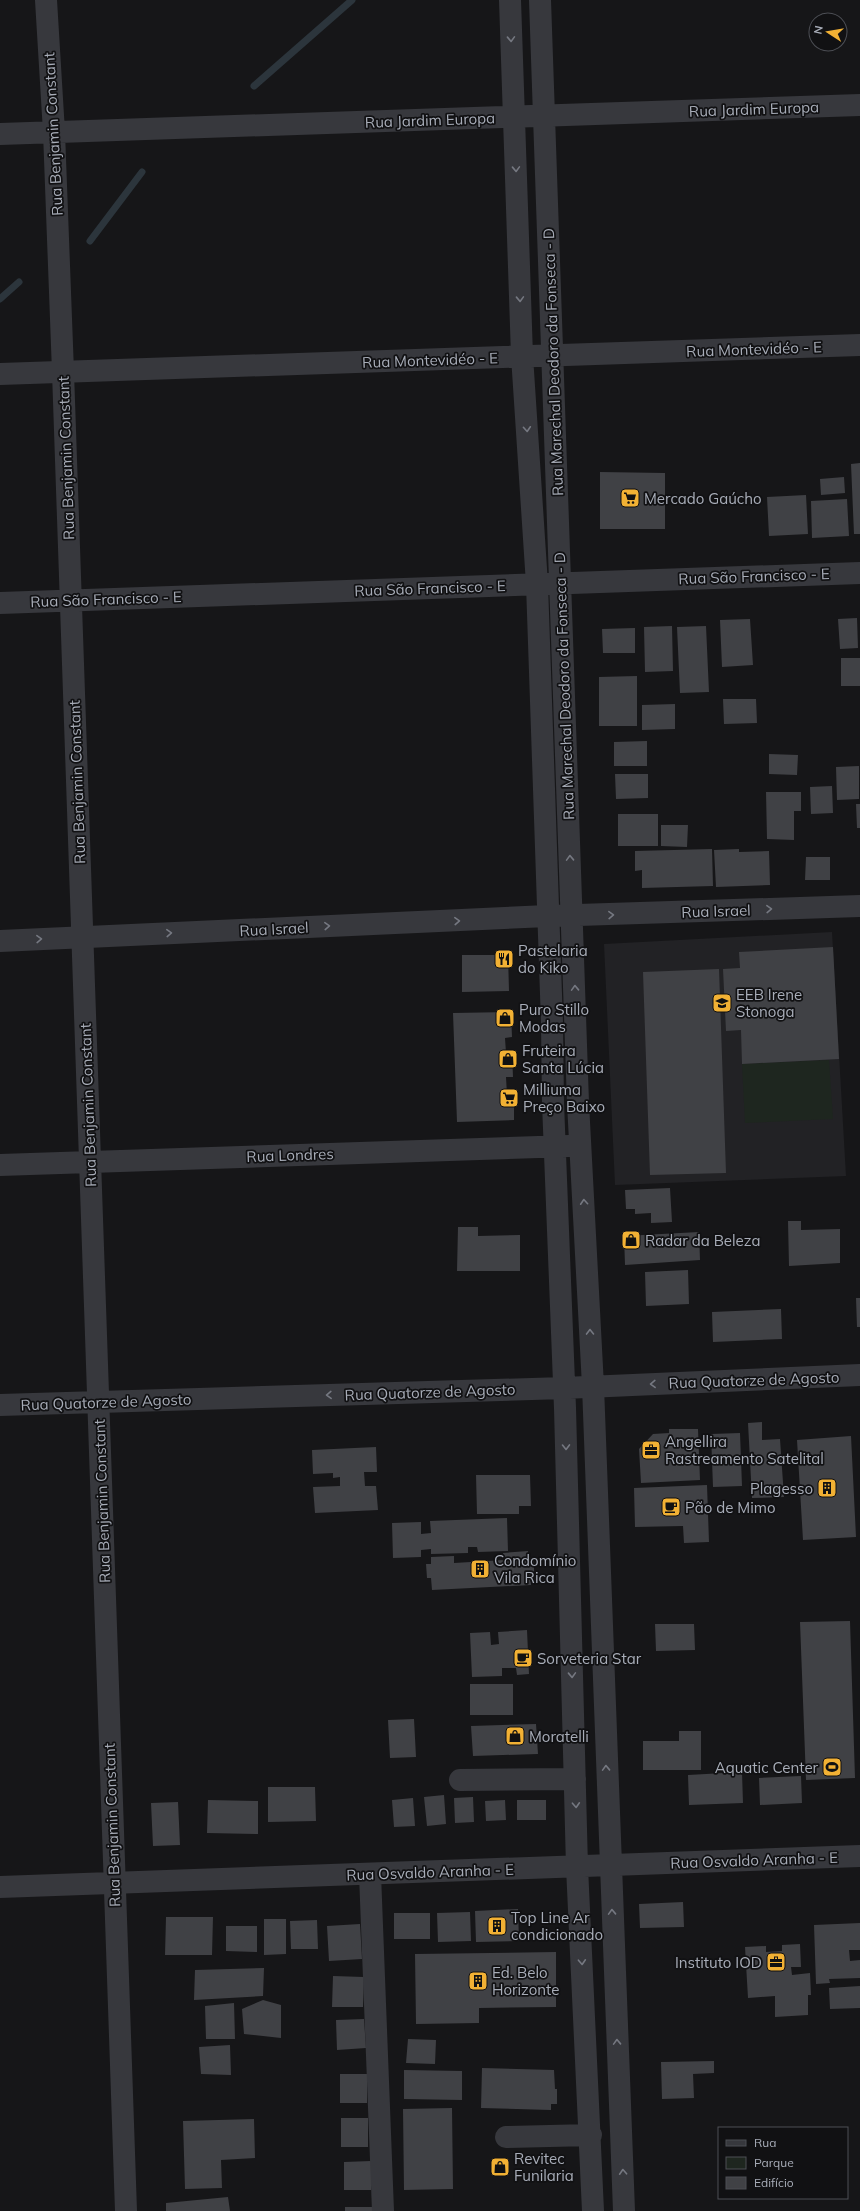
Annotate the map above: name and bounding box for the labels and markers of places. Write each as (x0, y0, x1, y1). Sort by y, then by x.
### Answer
supermarket icon: Mercado Gaúcho (619, 487, 641, 509)
place label: Mercado Gaúcho (644, 489, 762, 508)
place label: Pastelaria do Kiko (518, 941, 588, 977)
restaurant icon: Pastelaria do Kiko (493, 948, 515, 970)
place label: EEB Irene Stonoga (736, 985, 802, 1021)
school or university icon: EEB Irene Stonoga (711, 992, 733, 1014)
place label: Puro Stillo Modas (519, 1000, 589, 1036)
shop icon: Puro Stillo Modas (494, 1007, 516, 1029)
place label: Fruteira Santa Lúcia (522, 1041, 604, 1077)
shop icon: Fruteira Santa Lúcia (497, 1048, 519, 1070)
place label: Milliuma Preço Baixo (523, 1080, 605, 1116)
supermarket icon: Milliuma Preço Baixo (498, 1087, 520, 1109)
shop icon: Radar da Beleza (620, 1229, 642, 1251)
place label: Radar da Beleza (645, 1231, 760, 1250)
place label: Angellira Rastreamento Satelital (665, 1432, 824, 1468)
office icon: Angellira Rastreamento Satelital (640, 1439, 662, 1461)
building icon: Plagesso (816, 1477, 838, 1499)
place label: Plagesso (750, 1479, 813, 1498)
cafe icon: Pão de Mimo (660, 1496, 682, 1518)
place label: Pão de Mimo (685, 1498, 776, 1517)
place label: Condomínio Vila Rica (494, 1551, 576, 1587)
building icon: Condomínio Vila Rica (469, 1558, 491, 1580)
cafe icon: Sorveteria Star (512, 1647, 534, 1669)
place label: Sorveteria Star (537, 1649, 642, 1668)
shop icon: Moratelli (504, 1725, 526, 1747)
place label: Moratelli (529, 1727, 589, 1746)
sports icon: Aquatic Center (821, 1756, 843, 1778)
place label: Aquatic Center (715, 1758, 819, 1777)
place label: Top Line Ar condicionado (511, 1908, 603, 1944)
building icon: Top Line Ar condicionado (486, 1915, 508, 1937)
office icon: Instituto IOD (765, 1951, 787, 1973)
place label: Instituto IOD (675, 1953, 762, 1972)
place label: Ed. Belo Horizonte (492, 1963, 559, 1999)
building icon: Ed. Belo Horizonte (467, 1970, 489, 1992)
place label: Revitec Funilaria (514, 2149, 574, 2185)
shop icon: Revitec Funilaria (489, 2156, 511, 2178)

